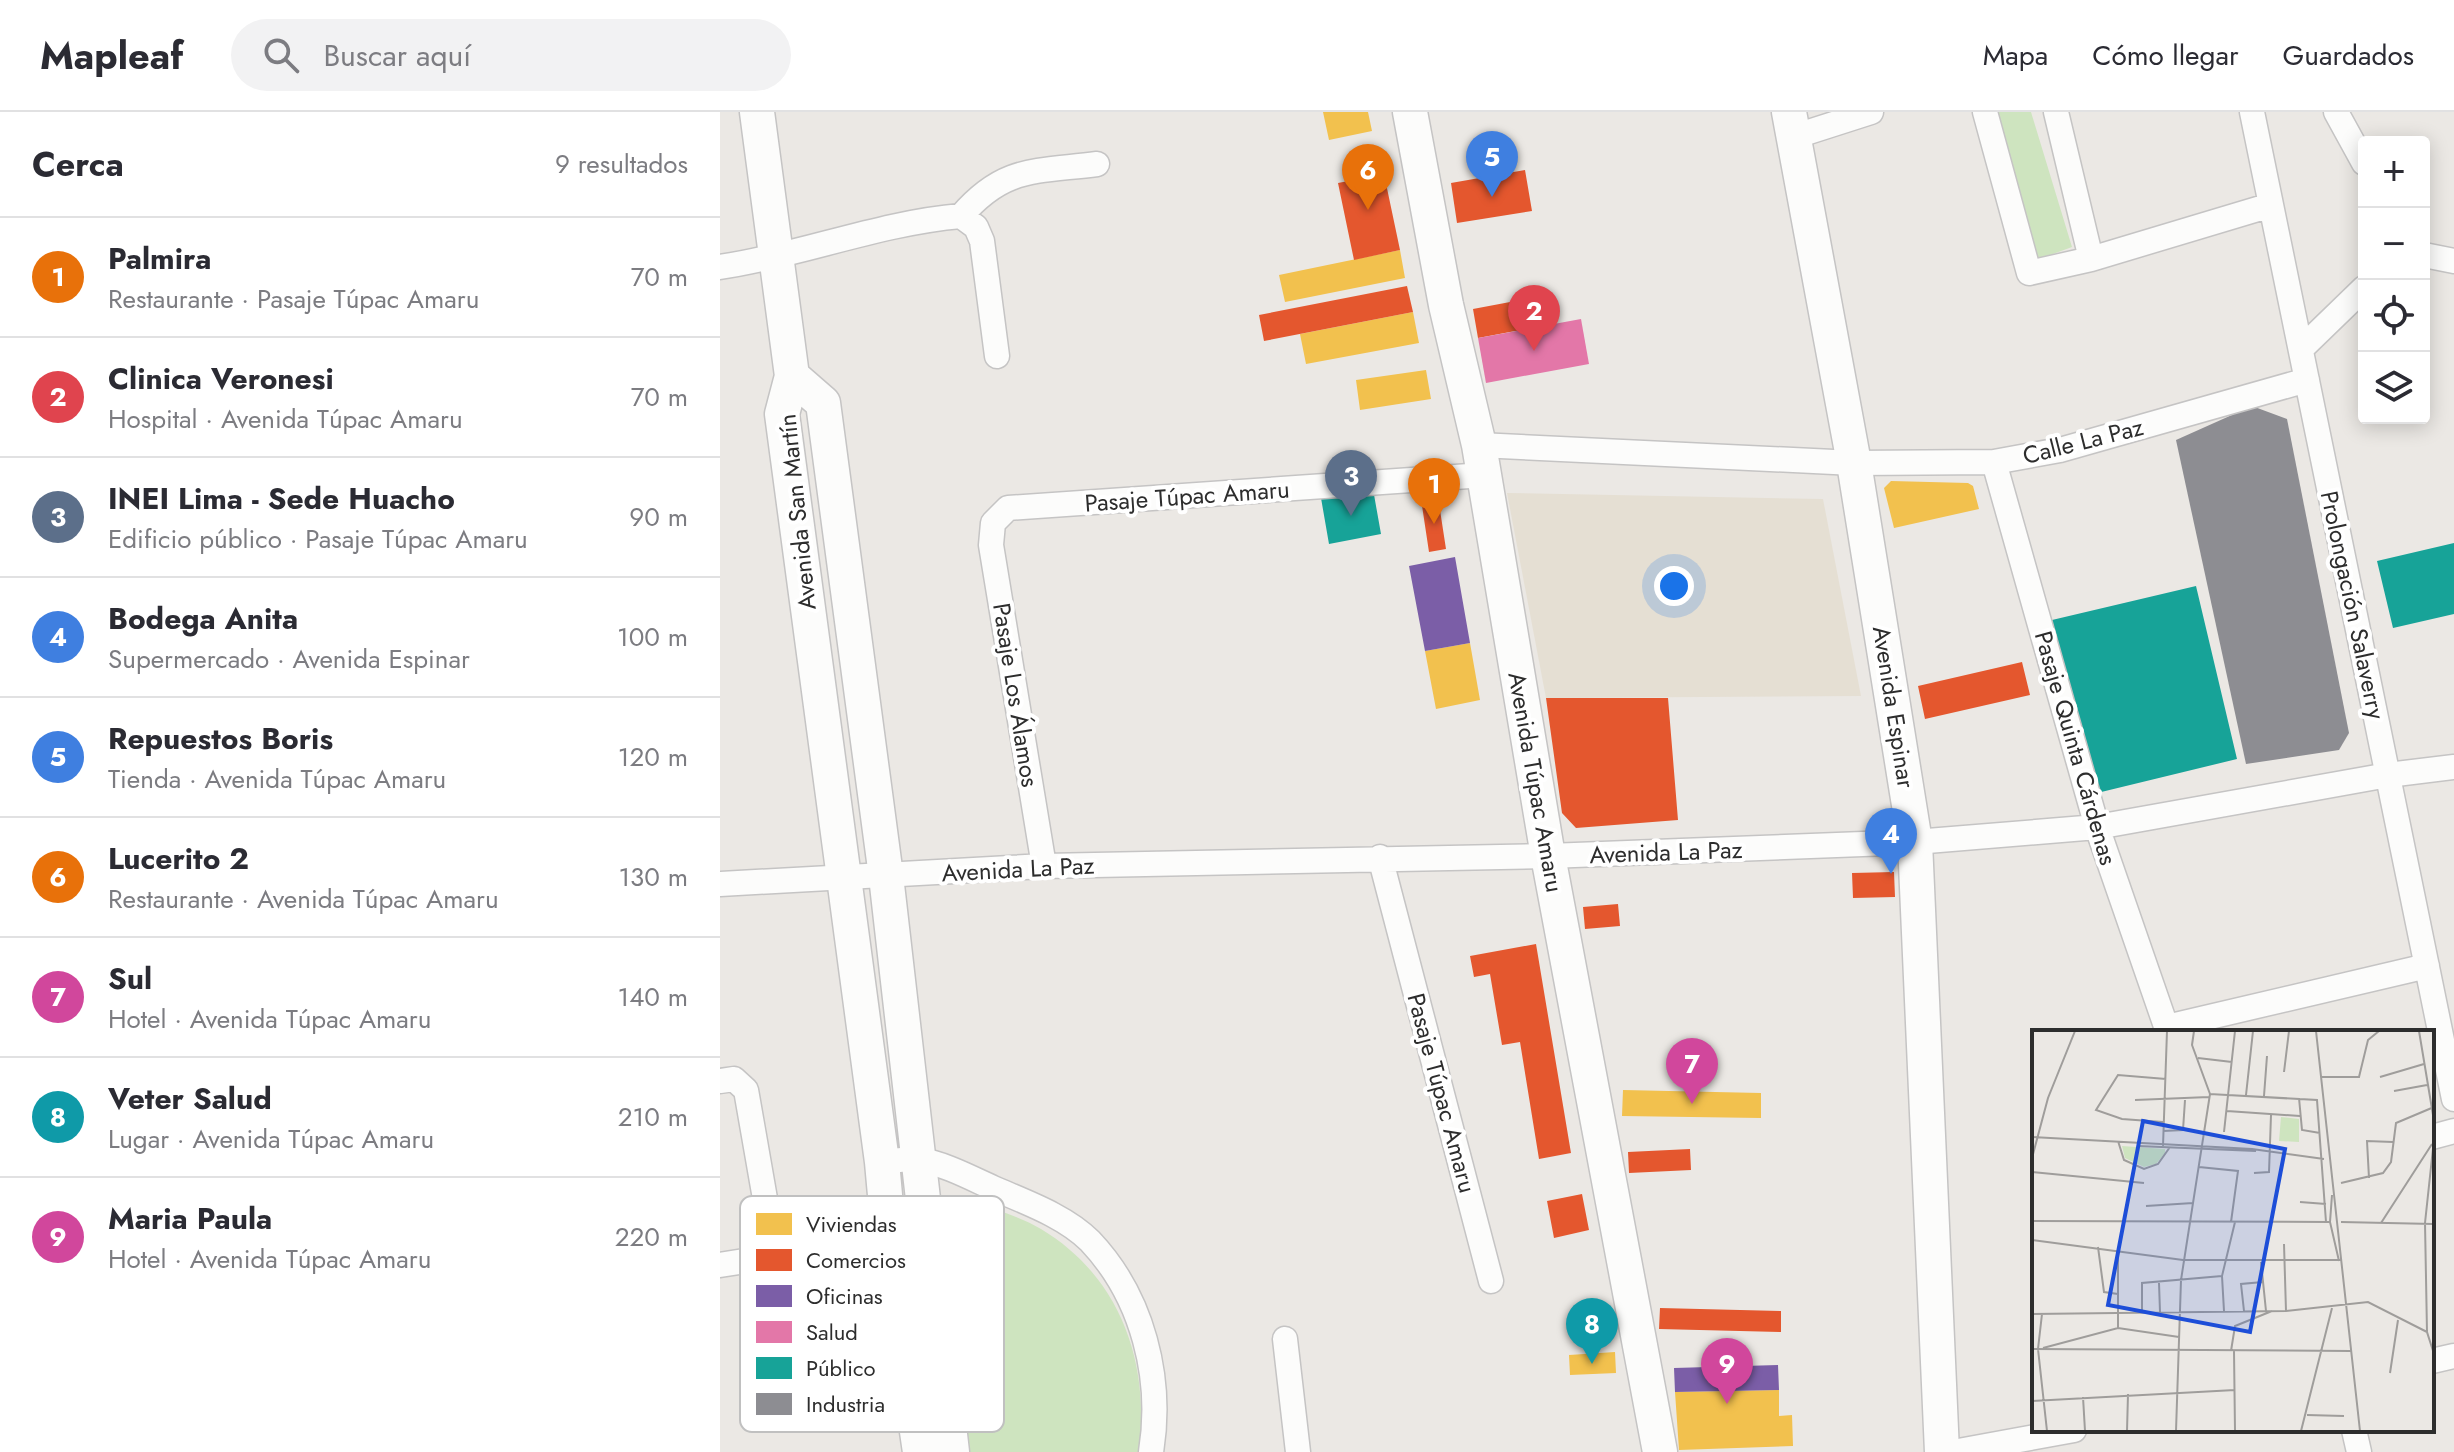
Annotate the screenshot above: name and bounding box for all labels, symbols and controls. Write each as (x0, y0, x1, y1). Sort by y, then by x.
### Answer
search box (231, 19, 791, 91)
text: Mapleaf (40, 28, 183, 83)
icon: search (259, 33, 303, 77)
text: Buscar aquí (323, 34, 471, 77)
text: Mapa (1983, 35, 2048, 76)
text: Cómo llegar (2092, 35, 2239, 76)
text: Guardados (2283, 35, 2414, 76)
pin: 5 (1466, 131, 1518, 197)
map controls (2358, 136, 2430, 424)
button: + (2358, 136, 2430, 208)
text: Cerca (32, 140, 124, 189)
pin: 6 (1342, 144, 1394, 210)
text: 9 resultados (555, 145, 688, 183)
button: − (2358, 208, 2430, 280)
text: Palmira (108, 237, 211, 280)
text: 1 (51, 258, 65, 296)
text: 70 m (631, 258, 688, 296)
text: Restaurante · Pasaje Túpac Amaru (108, 280, 479, 318)
button: locate (2358, 280, 2430, 352)
pin: 2 (1508, 285, 1560, 351)
button: layers (2358, 352, 2430, 424)
text: Clinica Veronesi (108, 357, 334, 400)
text: 2 (49, 378, 67, 416)
text: 70 m (631, 378, 688, 416)
text: Hospital · Avenida Túpac Amaru (108, 400, 463, 438)
street label: Calle La Paz (2019, 409, 2147, 473)
street label: Avenida San Martín (769, 412, 825, 612)
pin: 3 (1325, 450, 1377, 516)
pin: 1 (1408, 458, 1460, 524)
street label: Pasaje Túpac Amaru (1083, 471, 1291, 521)
text: INEI Lima - Sede Huacho (108, 477, 455, 520)
street label: Prolongación Salaverry (2312, 488, 2394, 723)
text: 3 (50, 498, 66, 536)
text: 90 m (629, 498, 688, 536)
text: Edificio público · Pasaje Túpac Amaru (108, 520, 528, 558)
your location (1654, 566, 1694, 606)
text: Bodega Anita (108, 597, 298, 640)
street label: Pasaje Los Álamos (984, 600, 1048, 790)
text: 4 (49, 618, 67, 656)
text: 100 m (617, 618, 688, 656)
street label: Avenida Espinar (1864, 623, 1924, 791)
street label: Pasaje Quinta Cárdenas (2026, 627, 2126, 869)
text: Supermercado · Avenida Espinar (108, 640, 470, 678)
street label: Avenida Túpac Amaru (1499, 669, 1573, 895)
text: Repuestos Boris (108, 717, 333, 760)
text: 5 (50, 738, 66, 776)
text: 120 m (618, 738, 688, 776)
text: Tienda · Avenida Túpac Amaru (108, 760, 446, 798)
pin: 4 (1865, 808, 1917, 874)
street label: Avenida La Paz (1589, 832, 1743, 872)
text: Lucerito 2 (108, 837, 249, 880)
street label: Avenida La Paz (941, 848, 1095, 890)
text: 6 (49, 858, 67, 896)
text: 130 m (618, 858, 688, 896)
text: Restaurante · Avenida Túpac Amaru (108, 880, 499, 918)
text: Sul (108, 957, 152, 1000)
text: 7 (50, 978, 66, 1016)
text: 140 m (617, 978, 688, 1016)
street label: Pasaje Túpac Amaru (1399, 989, 1485, 1197)
text: Hotel · Avenida Túpac Amaru (108, 1000, 431, 1038)
inset map (2032, 1030, 2434, 1432)
pin: 7 (1666, 1038, 1718, 1104)
text: Veter Salud (108, 1077, 272, 1120)
text: 8 (50, 1098, 66, 1136)
text: 210 m (618, 1098, 688, 1136)
text: Lugar · Avenida Túpac Amaru (108, 1120, 434, 1158)
legend (740, 1196, 1004, 1432)
text: Maria Paula (108, 1197, 272, 1240)
text: Viviendas (806, 1208, 897, 1240)
text: 9 (49, 1218, 67, 1256)
text: 220 m (615, 1218, 688, 1256)
text: Hotel · Avenida Túpac Amaru (108, 1240, 431, 1278)
text: Comercios (806, 1244, 906, 1276)
text: Oficinas (806, 1280, 883, 1312)
pin: 8 (1566, 1298, 1618, 1364)
text: Salud (806, 1316, 858, 1348)
pin: 9 (1701, 1338, 1753, 1404)
text: Público (806, 1352, 875, 1384)
text: Industria (806, 1388, 885, 1420)

